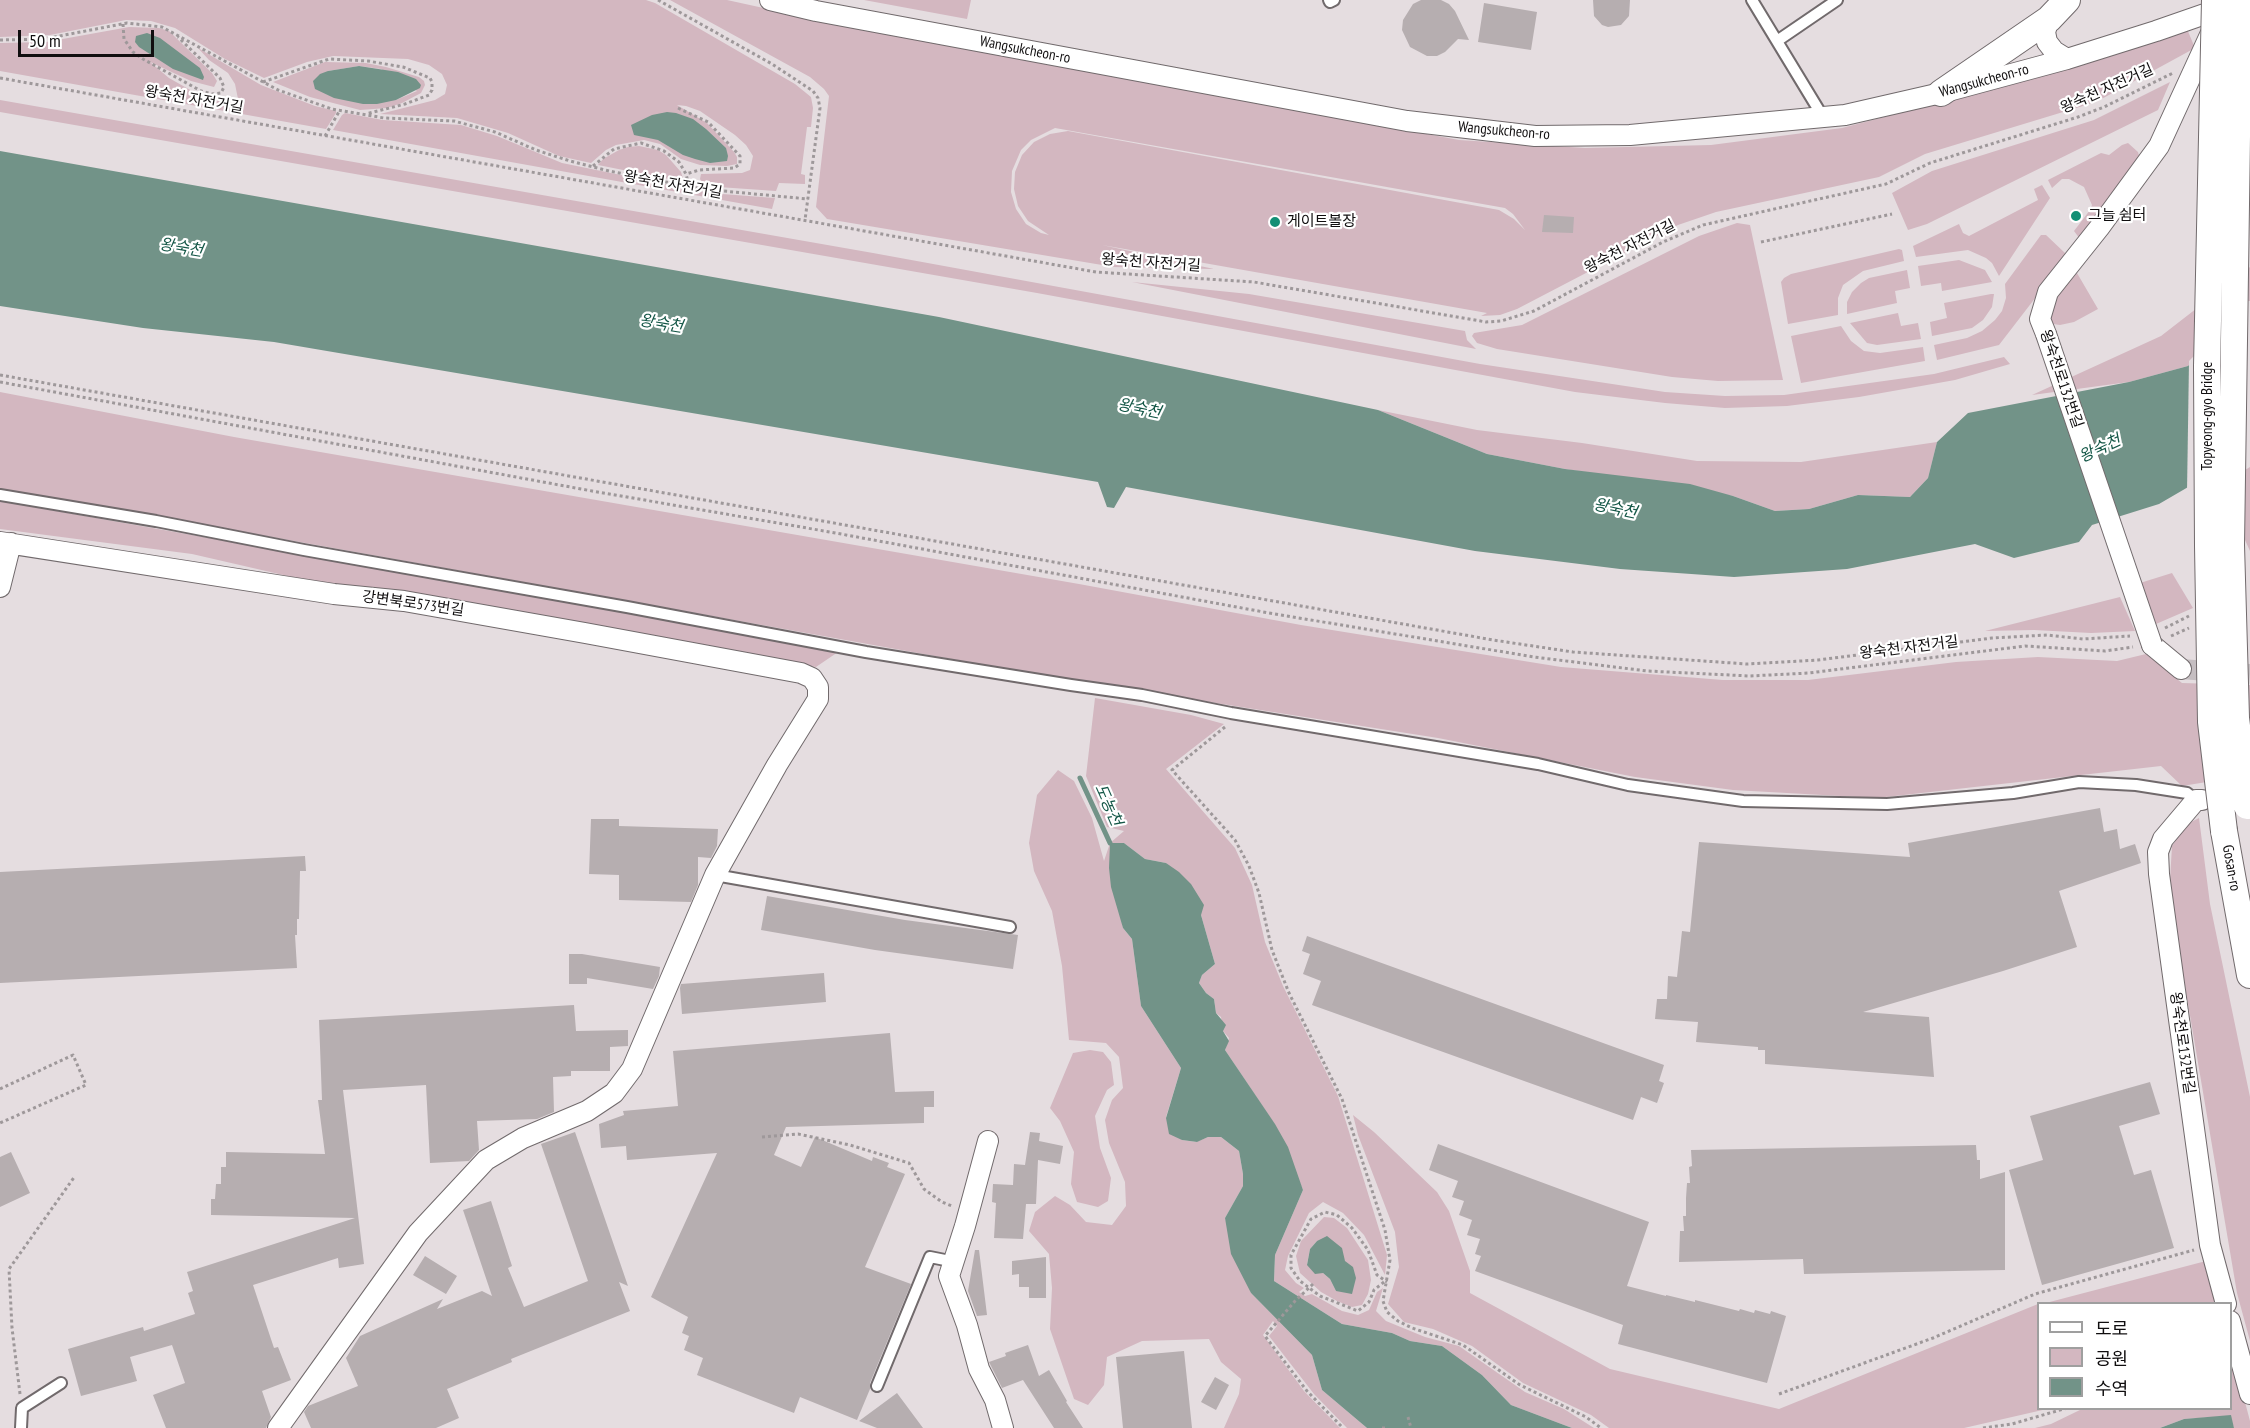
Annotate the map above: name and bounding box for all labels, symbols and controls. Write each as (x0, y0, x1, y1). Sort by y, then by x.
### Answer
scale bar (21, 18, 158, 56)
text: 50 m (29, 29, 61, 52)
street label: Wangsukcheon-ro (978, 32, 1072, 68)
street label: Wangsukcheon-ro (1937, 60, 2031, 102)
street label: 왕숙천 자전거길 (2058, 60, 2156, 118)
street label: 왕숙천 자전거길 (143, 82, 245, 118)
street label: Wangsukcheon-ro (1457, 118, 1551, 144)
street label: 왕숙천 자전거길 (622, 167, 724, 203)
place label: 그늘 쉼터 (2088, 207, 2146, 225)
marker: 그늘 쉼터 (2069, 209, 2083, 223)
place label: 게이트볼장 (1287, 213, 1356, 231)
marker: 게이트볼장 (1268, 215, 1282, 229)
street label: 왕숙천 자전거길 (1581, 216, 1679, 278)
water label: 왕숙천 (158, 235, 204, 261)
street label: 왕숙천 자전거길 (1101, 251, 1201, 275)
water label: 왕숙천 (638, 311, 684, 337)
street label: 왕숙천로132번길 (2036, 327, 2086, 431)
street label: Topyeong-gyo Bridge (2199, 361, 2217, 471)
water label: 왕숙천 (1115, 395, 1163, 423)
water label: 왕숙천 (2076, 431, 2124, 467)
water label: 왕숙천 (1591, 495, 1639, 523)
street label: 강변북로573번길 (361, 588, 465, 620)
street label: 왕숙천 자전거길 (1858, 633, 1960, 663)
water label: 도농천 (1090, 781, 1126, 829)
street label: Gosan-ro (2218, 844, 2244, 892)
street label: 왕숙천로132번길 (2166, 991, 2198, 1095)
legend (2037, 1302, 2232, 1410)
text: 도로 (2095, 1317, 2128, 1340)
text: 공원 (2095, 1347, 2128, 1370)
text: 수역 (2095, 1377, 2128, 1400)

